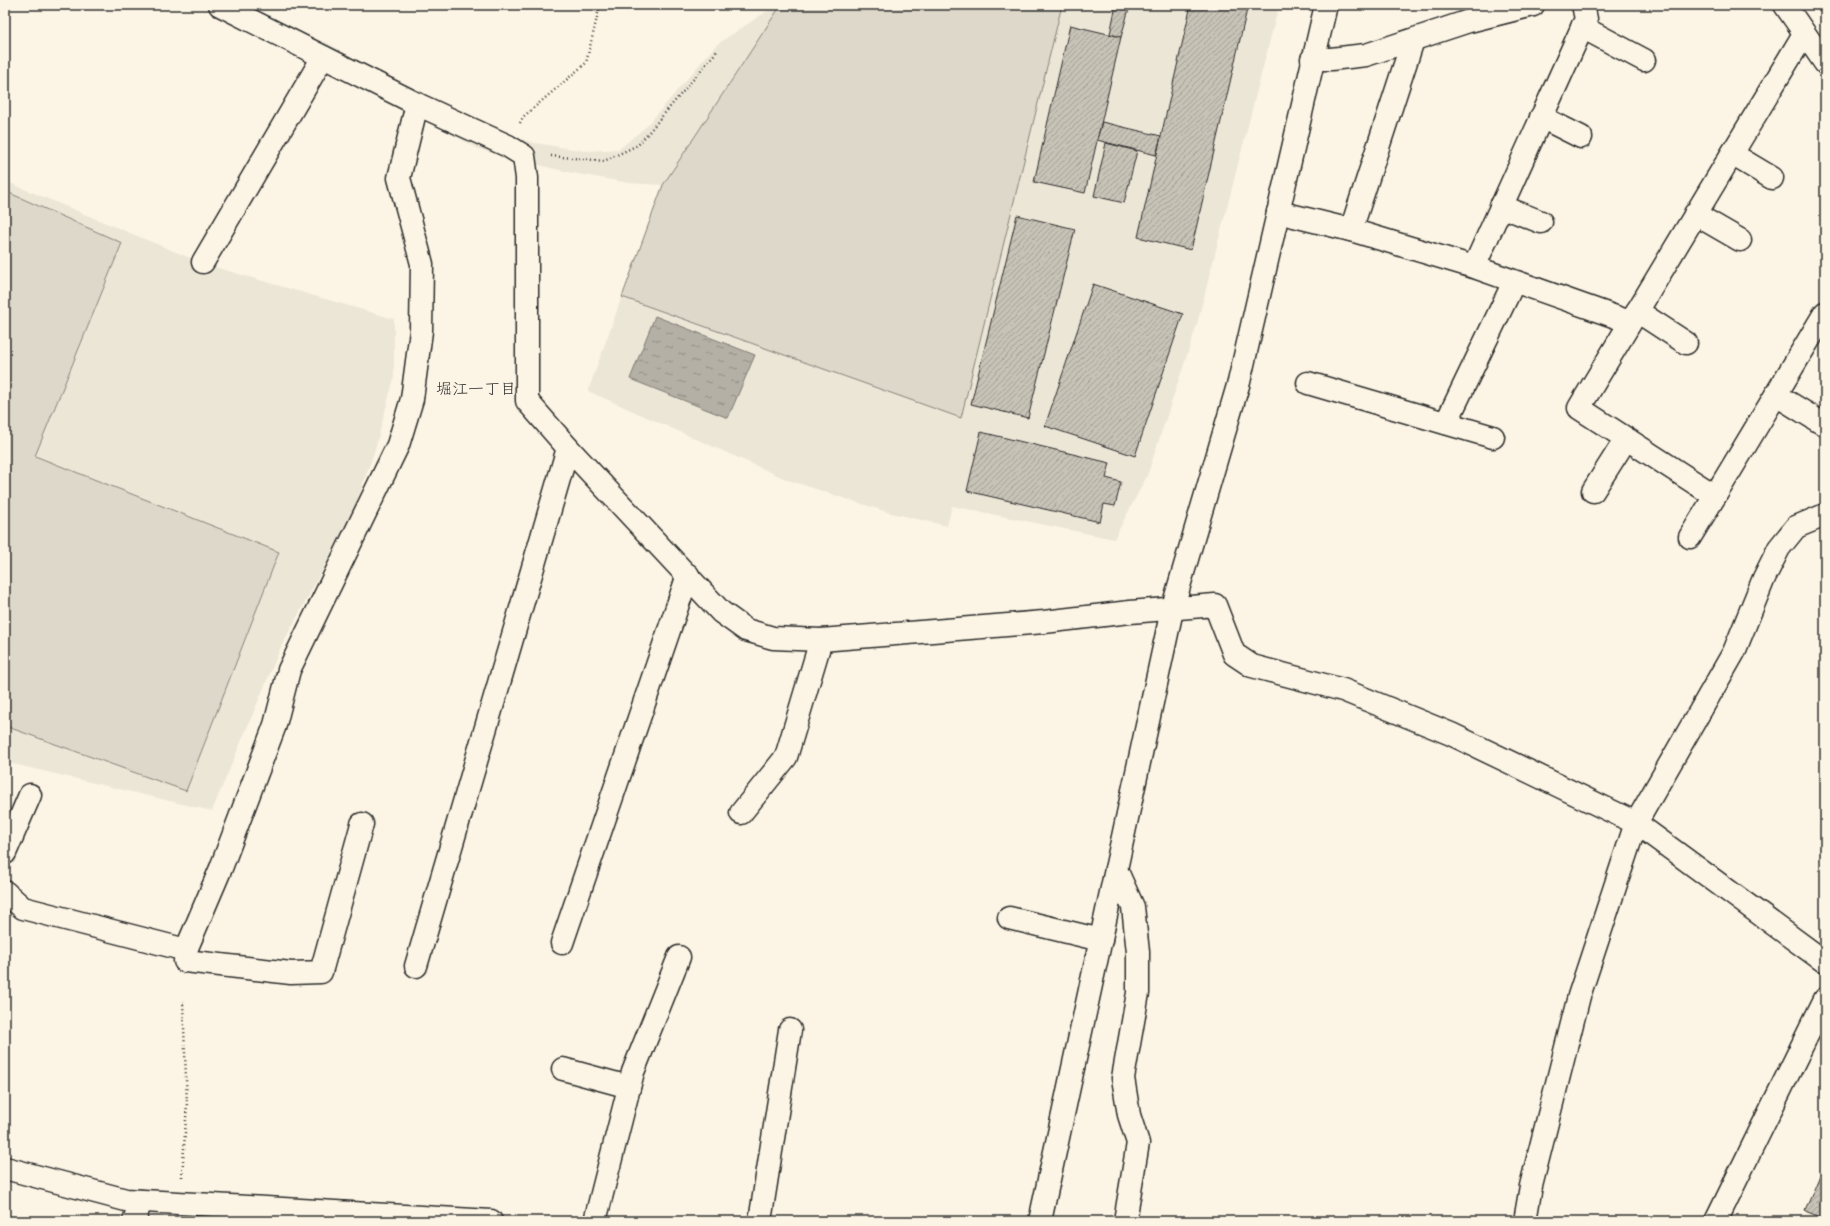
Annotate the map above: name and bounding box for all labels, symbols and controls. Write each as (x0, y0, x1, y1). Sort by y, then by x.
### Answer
district label: 堀江一丁目 (436, 377, 516, 399)

